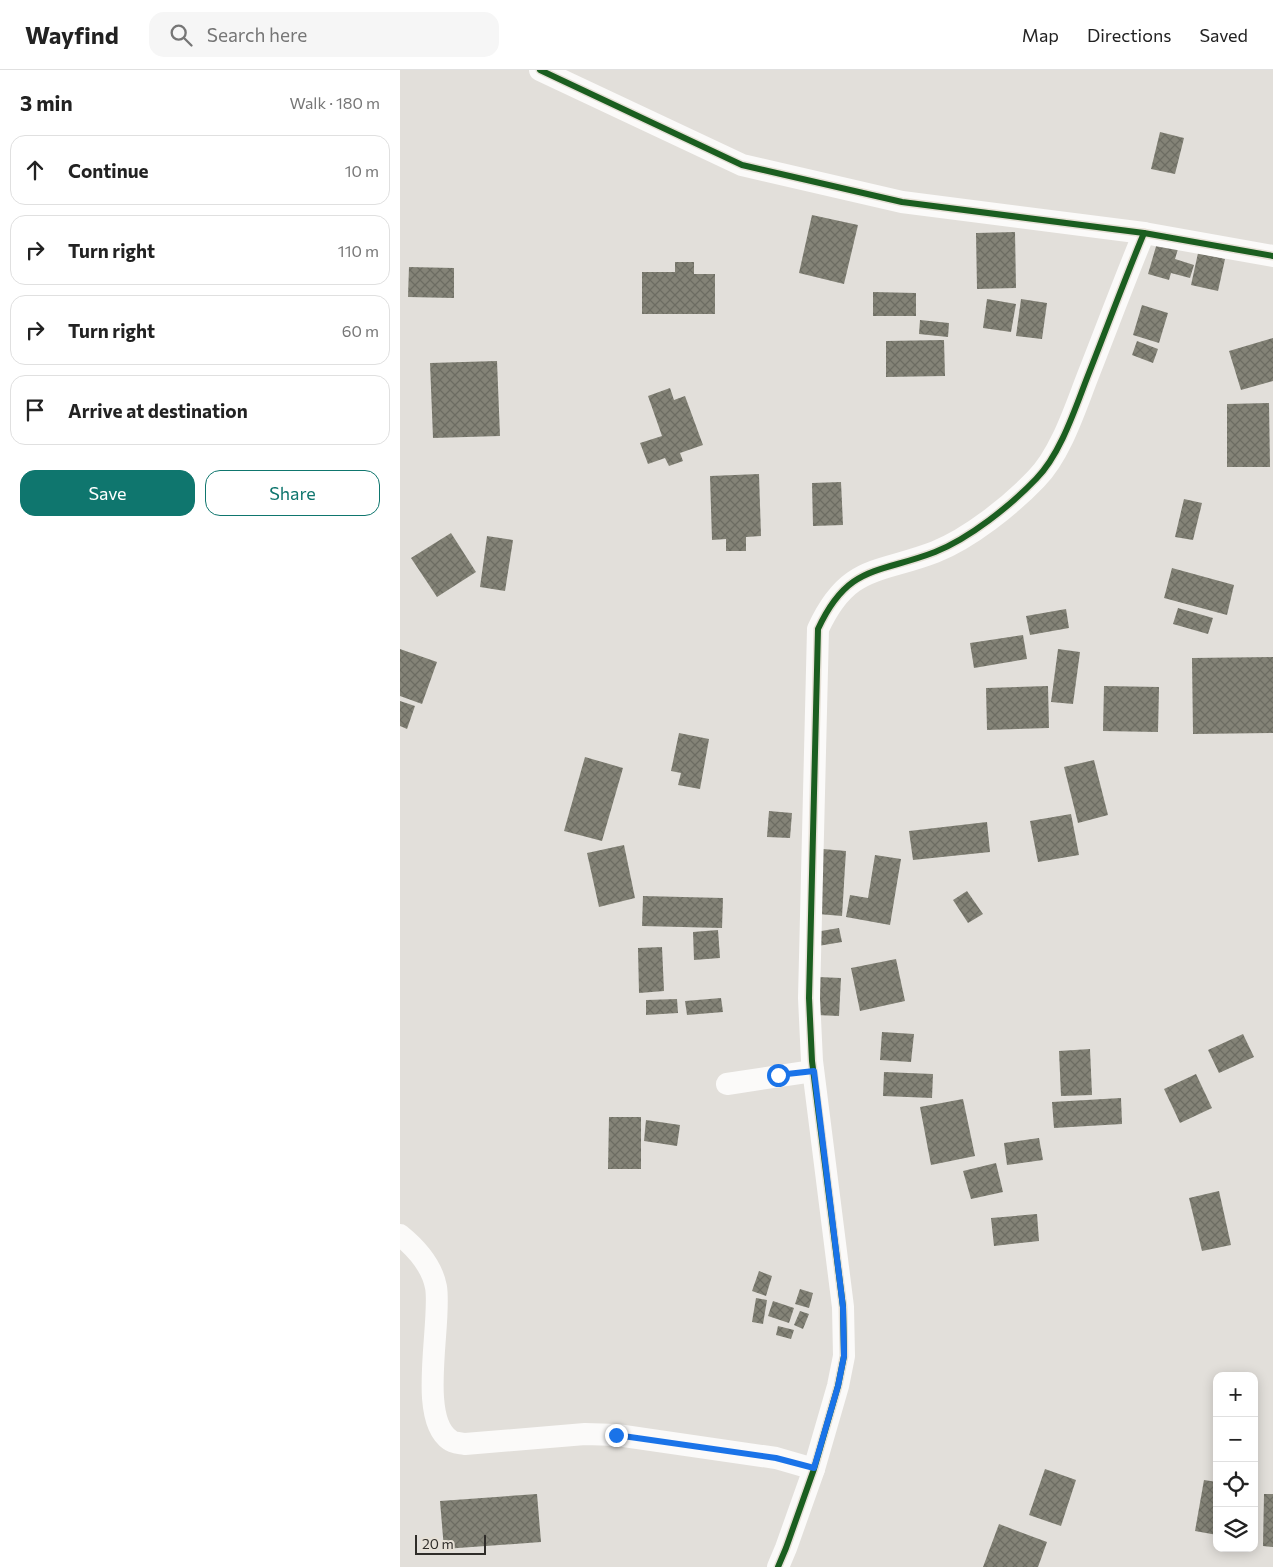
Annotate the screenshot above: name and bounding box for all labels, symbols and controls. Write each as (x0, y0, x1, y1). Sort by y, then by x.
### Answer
search box (149, 12, 499, 57)
text: Wayfind (25, 20, 119, 49)
icon: search (167, 21, 195, 49)
text: Search here (207, 23, 307, 46)
text: Map (1022, 24, 1059, 46)
text: Directions (1087, 24, 1171, 46)
text: Saved (1199, 24, 1248, 46)
text: 3 min (20, 90, 73, 115)
text: Walk · 180 m (290, 93, 380, 112)
icon: ahead (21, 156, 49, 184)
text: Continue (68, 159, 148, 182)
text: 10 m (345, 161, 379, 180)
icon: right (21, 236, 49, 264)
text: Turn right (68, 239, 155, 262)
text: 110 m (338, 241, 379, 260)
icon: right (21, 316, 49, 344)
text: Turn right (68, 319, 155, 342)
text: 60 m (342, 321, 379, 340)
icon: arrive (21, 396, 49, 424)
text: Arrive at destination (68, 399, 248, 422)
button: Save (20, 470, 195, 516)
button: Share (205, 470, 380, 516)
route start (767, 1064, 790, 1087)
map controls (1213, 1372, 1258, 1552)
button: + (1213, 1372, 1258, 1417)
button: − (1213, 1417, 1258, 1462)
route end (605, 1424, 628, 1447)
button: locate (1213, 1462, 1258, 1507)
button: layers (1213, 1507, 1258, 1552)
scale bar (415, 1532, 486, 1555)
text: 20 m (422, 1535, 454, 1552)

